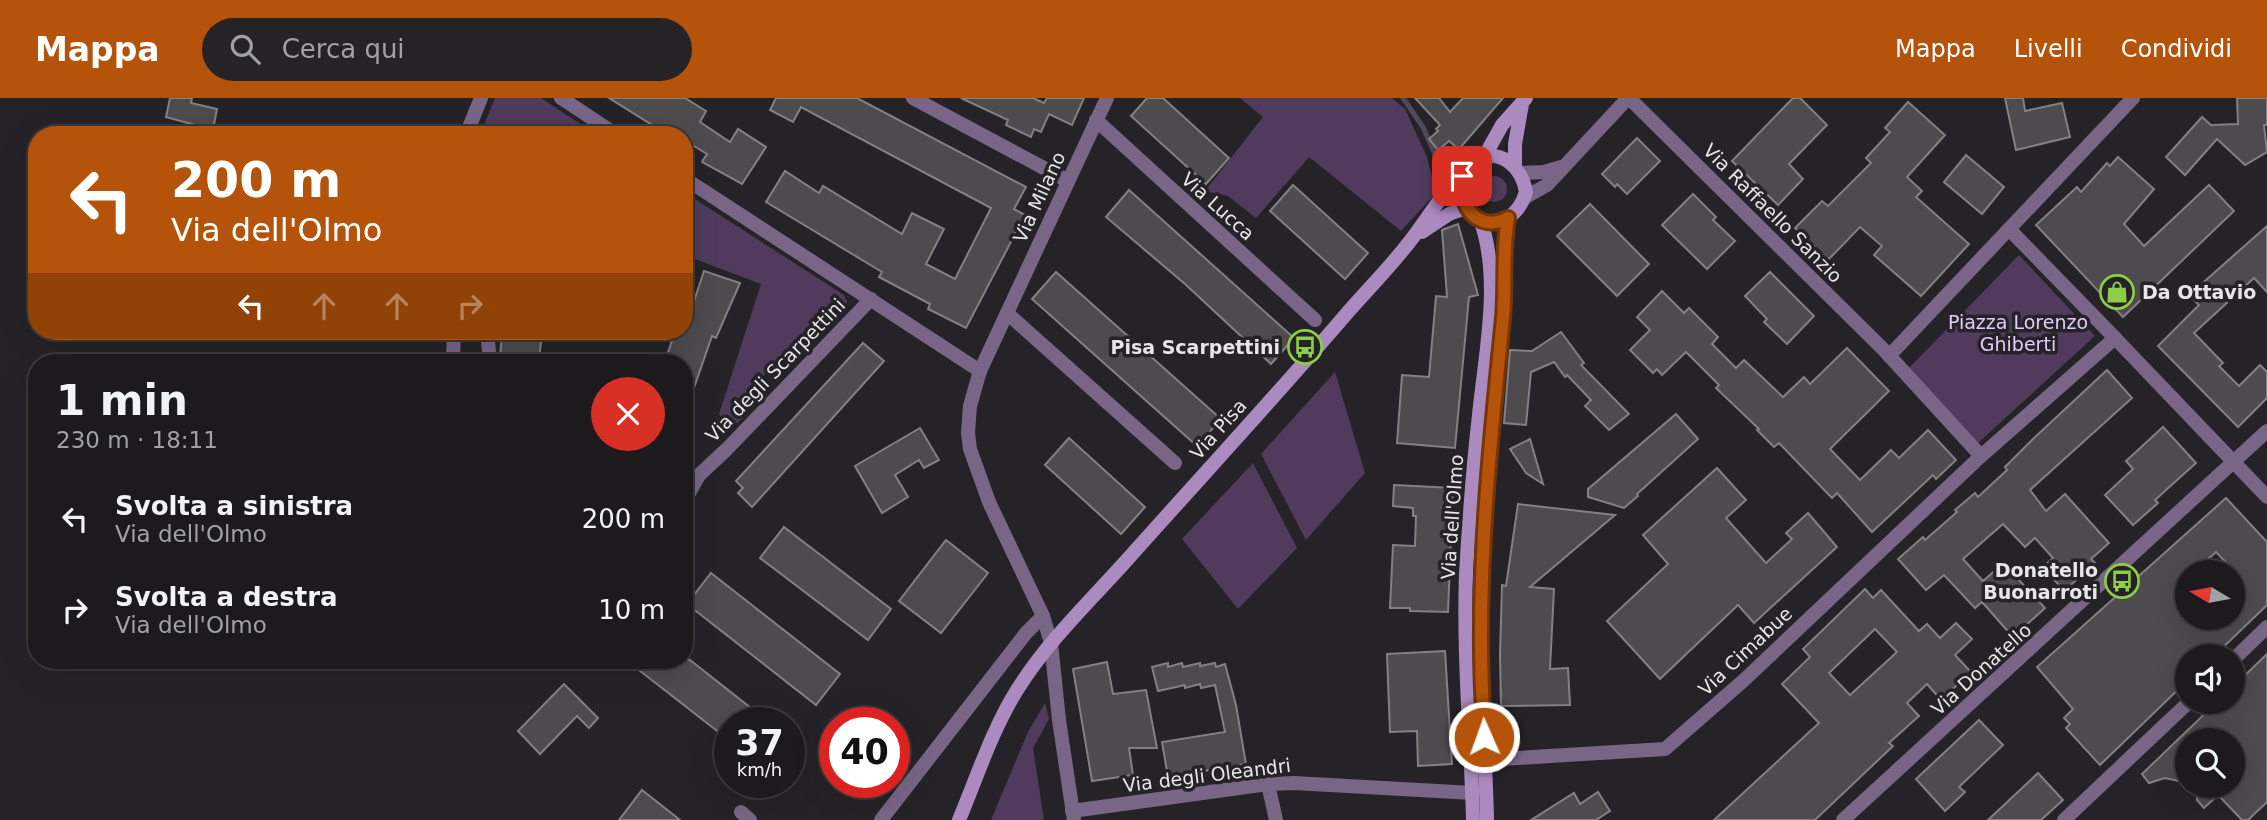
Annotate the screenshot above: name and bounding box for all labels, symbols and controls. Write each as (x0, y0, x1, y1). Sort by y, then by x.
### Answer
search box (202, 18, 692, 81)
text: Mappa (35, 30, 160, 69)
icon: search (226, 30, 264, 68)
text: Cerca qui (282, 34, 405, 64)
text: Mappa (1895, 35, 1976, 63)
text: Livelli (2014, 35, 2083, 63)
text: Condividi (2121, 35, 2232, 63)
street label: Via Raffaello Sanzio (1699, 139, 1847, 287)
pin (1432, 146, 1492, 206)
street label: Via Milano (1008, 148, 1070, 246)
text: 200 m (171, 152, 341, 209)
icon: left (56, 154, 147, 245)
icon: arrive (1443, 157, 1481, 195)
street label: Via Lucca (1177, 168, 1259, 244)
text: Via dell'Olmo (171, 211, 382, 249)
shop icon: Da Ottavio (2098, 273, 2136, 311)
place label: Da Ottavio (2142, 281, 2256, 303)
icon: left (232, 287, 270, 325)
icon: ahead (305, 287, 343, 325)
icon: ahead (378, 287, 416, 325)
icon: right (451, 287, 489, 325)
street label: Via degli Scarpettini (701, 294, 849, 446)
park label: Piazza Lorenzo Ghiberti (1948, 311, 2088, 355)
bus stop icon: Pisa Scarpettini (1286, 328, 1324, 366)
place label: Pisa Scarpettini (1110, 336, 1280, 358)
text: 1 min (56, 376, 188, 425)
button: close (591, 377, 665, 451)
street label: Via Pisa (1185, 394, 1251, 464)
text: 230 m · 18:11 (56, 427, 218, 453)
street label: Via dell'Olmo (1437, 454, 1467, 580)
text: Svolta a sinistra (115, 491, 353, 521)
icon: left (56, 500, 94, 538)
text: 200 m (582, 504, 665, 534)
text: Via dell'Olmo (115, 521, 267, 547)
place label: Donatello Buonarroti (1983, 559, 2098, 603)
north arrow (2175, 560, 2245, 630)
map controls (2175, 560, 2245, 798)
bus stop icon: Donatello Buonarroti (2103, 562, 2141, 600)
text: Svolta a destra (115, 582, 338, 612)
icon: right (56, 591, 94, 629)
text: 10 m (598, 595, 665, 625)
street label: Via Cimabue (1694, 602, 1796, 700)
text: Via dell'Olmo (115, 612, 267, 638)
street label: Via Donatello (1927, 618, 2035, 720)
button: sound (2175, 644, 2245, 714)
position arrow (1447, 700, 1521, 774)
speed limit sign: 40 (819, 707, 910, 798)
text: 37 (735, 723, 784, 763)
button: search (2175, 728, 2245, 798)
street label: Via degli Oleandri (1122, 754, 1292, 796)
text: km/h (737, 759, 782, 780)

